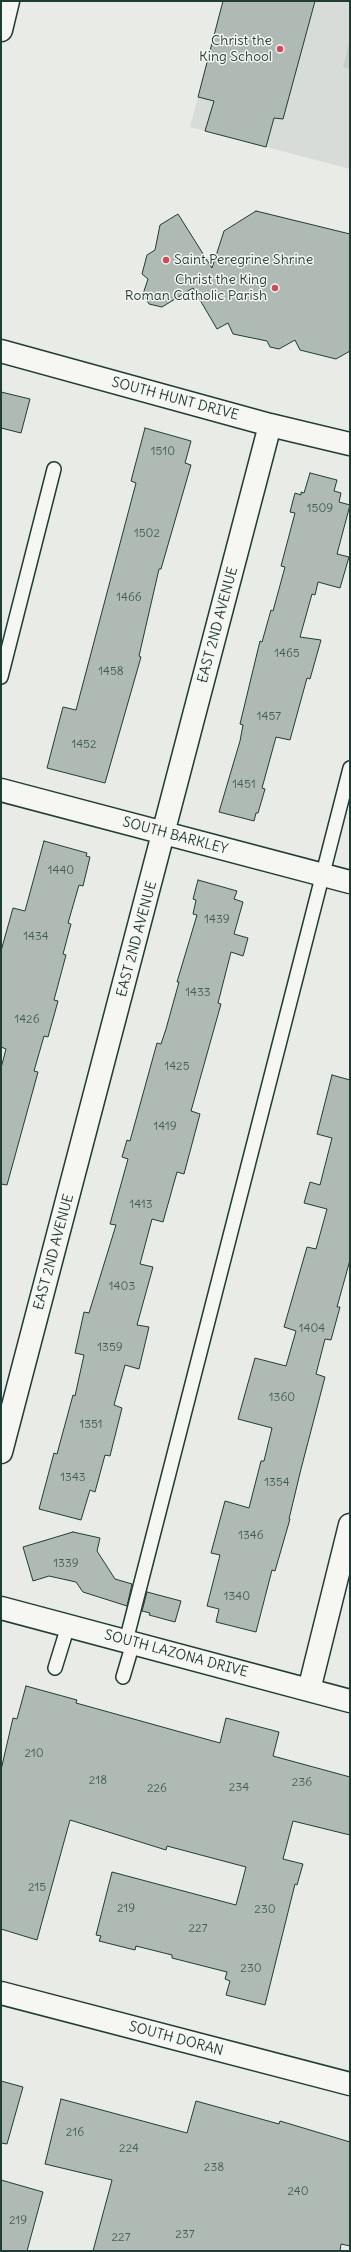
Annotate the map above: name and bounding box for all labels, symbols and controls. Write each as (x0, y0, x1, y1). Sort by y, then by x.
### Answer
place label: Christ the King School (199, 33, 272, 66)
marker: Christ the King School (275, 44, 285, 54)
place label: Saint Peregrine Shrine (174, 252, 313, 268)
marker: Saint Peregrine Shrine (161, 255, 171, 265)
place label: Christ the King Roman Catholic Parish (125, 272, 267, 304)
marker: Christ the King Roman Catholic Parish (270, 283, 280, 293)
street label: SOUTH HUNT DRIVE (110, 374, 240, 424)
house number: 1510 (151, 445, 175, 459)
house number: 1509 (307, 502, 333, 516)
house number: 1502 (134, 527, 160, 541)
street label: EAST 2ND AVENUE (194, 565, 242, 685)
house number: 1466 (116, 591, 142, 605)
house number: 1465 (274, 647, 300, 661)
house number: 1458 (98, 665, 124, 679)
house number: 1457 (257, 710, 281, 724)
house number: 1452 (71, 738, 97, 752)
house number: 1451 (232, 778, 256, 792)
street label: SOUTH BARKLEY (121, 814, 229, 858)
house number: 1440 (48, 864, 74, 878)
street label: EAST 2ND AVENUE (113, 879, 161, 999)
house number: 1439 (204, 913, 230, 927)
house number: 1434 (23, 930, 49, 944)
house number: 1433 (185, 986, 211, 1000)
house number: 1426 (14, 1013, 40, 1027)
house number: 1425 (164, 1060, 190, 1074)
house number: 1419 (153, 1120, 177, 1134)
street label: EAST 2ND AVENUE (30, 1192, 78, 1312)
house number: 1413 (129, 1198, 153, 1212)
house number: 1403 (109, 1280, 135, 1294)
house number: 1404 (299, 1322, 325, 1336)
house number: 1359 (97, 1341, 123, 1355)
house number: 1360 (269, 1391, 295, 1405)
house number: 1351 (79, 1418, 103, 1432)
house number: 1343 (60, 1471, 86, 1485)
house number: 1354 (264, 1476, 290, 1490)
house number: 1346 (238, 1529, 264, 1543)
house number: 1339 (53, 1557, 79, 1571)
house number: 1340 (224, 1590, 250, 1604)
street label: SOUTH LAZONA DRIVE (102, 1627, 250, 1681)
house number: 210 (24, 1747, 44, 1761)
house number: 218 (89, 1774, 107, 1788)
house number: 236 (292, 1776, 312, 1790)
house number: 234 (229, 1781, 249, 1795)
house number: 226 (147, 1782, 167, 1796)
house number: 215 (28, 1881, 46, 1895)
house number: 219 (117, 1902, 135, 1916)
house number: 230 (254, 1903, 276, 1917)
house number: 227 (188, 1922, 208, 1936)
house number: 230 (240, 1962, 262, 1976)
street label: SOUTH DORAN (127, 2018, 225, 2060)
house number: 216 (66, 2126, 84, 2140)
house number: 224 (119, 2142, 139, 2156)
house number: 238 (204, 2161, 224, 2175)
house number: 240 (287, 2185, 309, 2199)
house number: 219 (9, 2214, 27, 2228)
house number: 237 (175, 2228, 195, 2242)
house number: 227 (111, 2231, 131, 2245)

